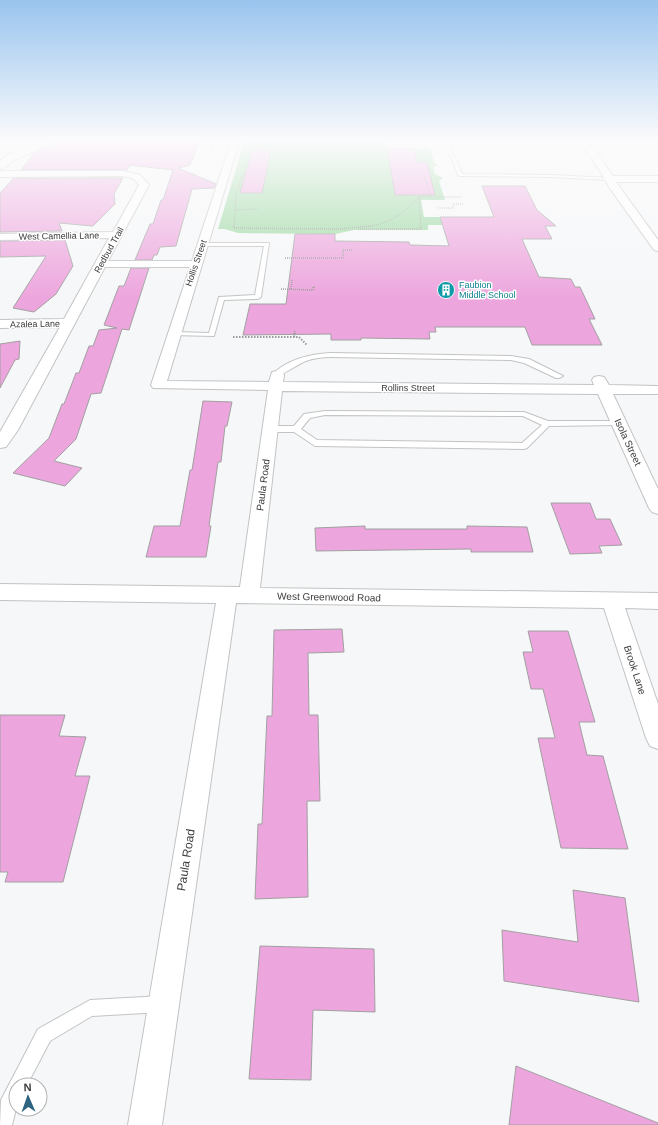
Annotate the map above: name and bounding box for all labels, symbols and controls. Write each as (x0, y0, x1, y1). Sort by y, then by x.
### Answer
street label: Redbud Trail (92, 225, 126, 275)
street label: West Camellia Lane (19, 230, 99, 242)
street label: Hollis Street (183, 238, 209, 288)
building icon: Faubion Middle School (436, 280, 456, 300)
place label: Faubion Middle School (459, 280, 516, 300)
street label: Azalea Lane (10, 319, 60, 329)
street label: Rollins Street (381, 383, 435, 393)
street label: Isola Street (612, 417, 644, 467)
street label: Paula Road (254, 458, 272, 512)
street label: West Greenwood Road (277, 591, 381, 603)
street label: Brook Lane (622, 644, 648, 696)
street label: Paula Road (174, 828, 198, 892)
north arrow (8, 1077, 48, 1117)
text: N (23, 1081, 32, 1093)

